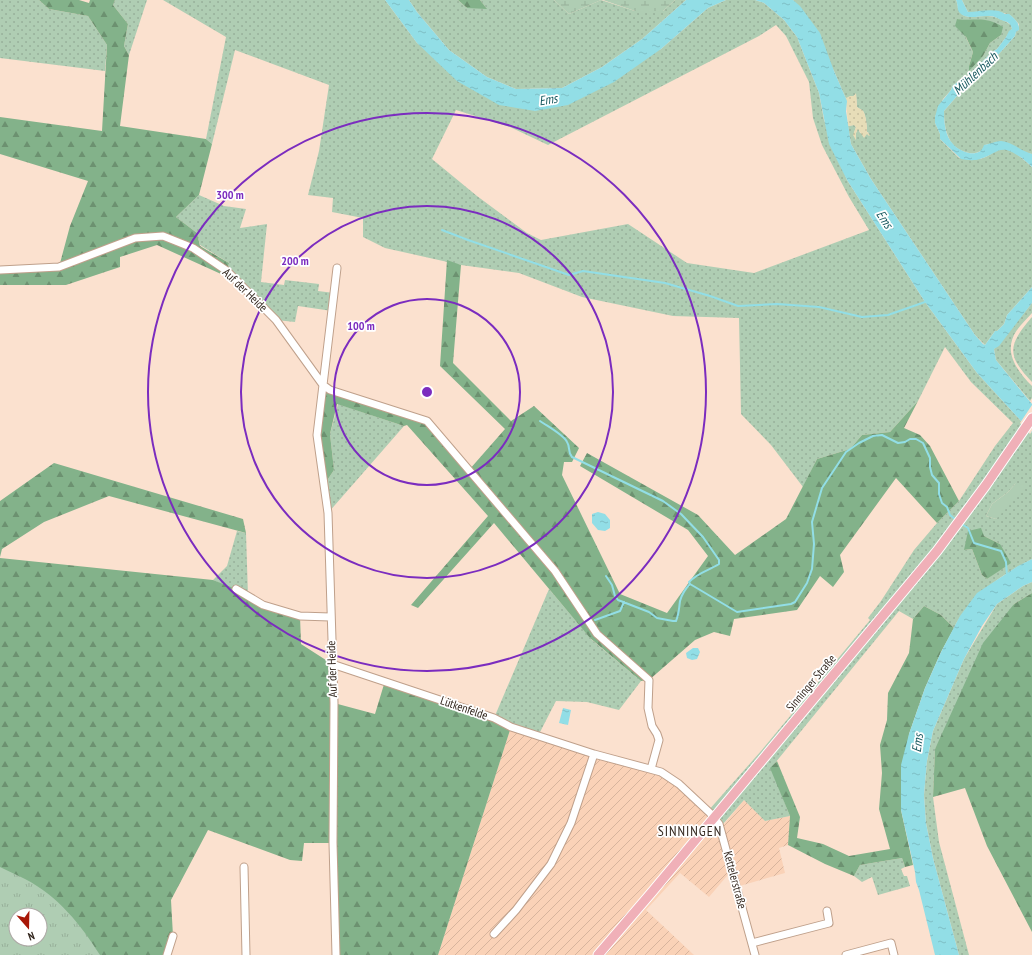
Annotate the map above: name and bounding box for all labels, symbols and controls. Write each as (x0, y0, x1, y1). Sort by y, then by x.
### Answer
water label: Mühlenbach (949, 48, 1002, 98)
water label: Ems (538, 89, 560, 109)
text: 300 m (216, 187, 244, 202)
water label: Ems (872, 207, 898, 233)
text: 200 m (281, 253, 309, 268)
street label: Auf der Heide (220, 265, 271, 315)
text: 100 m (347, 318, 375, 333)
centre of rings (420, 385, 434, 399)
street label: Auf der Heide (323, 640, 340, 698)
street label: Sinninger Straße (783, 651, 839, 714)
street label: Lütkenfelde (438, 692, 490, 723)
water label: Ems (908, 731, 927, 753)
district label: SINNINGEN (658, 822, 722, 840)
street label: Kettelerstraße (721, 849, 750, 910)
north arrow (8, 907, 48, 947)
text: N (26, 929, 37, 944)

